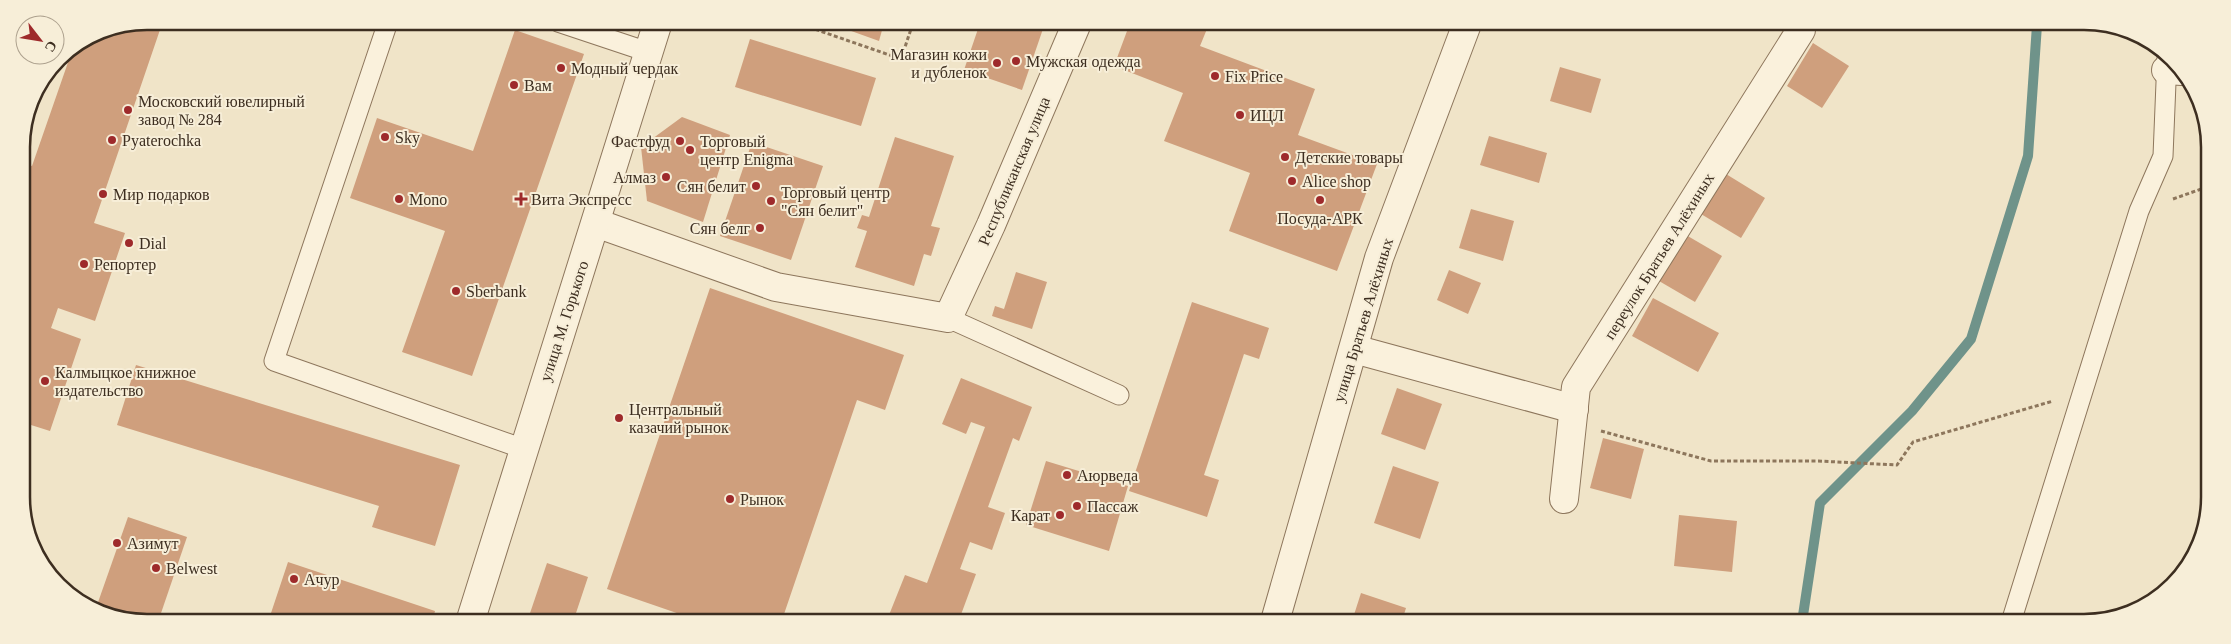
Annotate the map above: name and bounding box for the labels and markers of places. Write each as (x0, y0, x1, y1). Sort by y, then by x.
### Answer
place label: Магазин кожи и дубленок (890, 46, 987, 82)
place label: Мужская одежда (1026, 53, 1141, 71)
marker: Мужская одежда (1010, 55, 1022, 67)
marker: Магазин кожи и дубленок (991, 57, 1003, 69)
place label: Модный чердак (571, 60, 679, 78)
marker: Модный чердак (555, 62, 567, 74)
place label: Fix Price (1225, 68, 1283, 85)
marker: Fix Price (1209, 70, 1221, 82)
place label: Вам (524, 77, 552, 94)
marker: Вам (508, 79, 520, 91)
place label: Московский ювелирный завод № 284 (138, 93, 305, 129)
marker: Московский ювелирный завод № 284 (122, 104, 134, 116)
place label: ИЦЛ (1250, 107, 1284, 125)
marker: ИЦЛ (1234, 109, 1246, 121)
place label: Sky (395, 129, 420, 147)
marker: Sky (379, 131, 391, 143)
place label: Pyaterochka (122, 132, 201, 150)
place label: Фастфуд (611, 133, 670, 151)
place label: Торговый центр Enigma (700, 133, 793, 169)
marker: Pyaterochka (106, 134, 118, 146)
marker: Фастфуд (674, 135, 686, 147)
marker: Торговый центр Enigma (684, 144, 696, 156)
place label: Детские товары (1295, 149, 1403, 167)
marker: Детские товары (1279, 151, 1291, 163)
place label: Алмаз (613, 169, 656, 186)
marker: Алмаз (660, 171, 672, 183)
place label: Alice shop (1302, 173, 1371, 191)
marker: Alice shop (1286, 175, 1298, 187)
place label: Сян белит (677, 178, 746, 195)
marker: Сян белит (750, 180, 762, 192)
place label: Торговый центр "Сян белит" (781, 184, 890, 219)
place label: Мир подарков (113, 186, 210, 204)
marker: Мир подарков (97, 188, 109, 200)
place label: Mono (409, 191, 447, 208)
place label: Вита Экспресс (531, 191, 632, 209)
marker: Mono (393, 193, 405, 205)
marker: Вита Экспресс (515, 193, 527, 205)
marker: Посуда-АРК (1314, 194, 1326, 206)
marker: Торговый центр "Сян белит" (765, 195, 777, 207)
place label: Посуда-АРК (1277, 210, 1363, 228)
place label: Сян белг (690, 220, 750, 237)
marker: Сян белг (754, 222, 766, 234)
place label: Dial (139, 235, 167, 252)
marker: Dial (123, 237, 135, 249)
place label: Репортер (94, 256, 156, 274)
marker: Репортер (78, 258, 90, 270)
place label: Sberbank (466, 283, 526, 300)
marker: Sberbank (450, 285, 462, 297)
place label: Калмыцкое книжное издательство (55, 364, 196, 400)
marker: Калмыцкое книжное издательство (39, 375, 51, 387)
place label: Центральный казачий рынок (629, 401, 729, 437)
marker: Центральный казачий рынок (613, 412, 625, 424)
place label: Аюрведа (1077, 467, 1138, 485)
marker: Аюрведа (1061, 469, 1073, 481)
place label: Рынок (740, 491, 784, 508)
marker: Рынок (724, 493, 736, 505)
place label: Пассаж (1087, 498, 1139, 515)
marker: Пассаж (1071, 500, 1083, 512)
place label: Карат (1011, 507, 1050, 525)
marker: Карат (1054, 509, 1066, 521)
place label: Азимут (127, 535, 179, 553)
marker: Азимут (111, 537, 123, 549)
place label: Belwest (166, 560, 218, 577)
marker: Belwest (150, 562, 162, 574)
place label: Ачур (304, 571, 340, 589)
marker: Ачур (288, 573, 300, 585)

